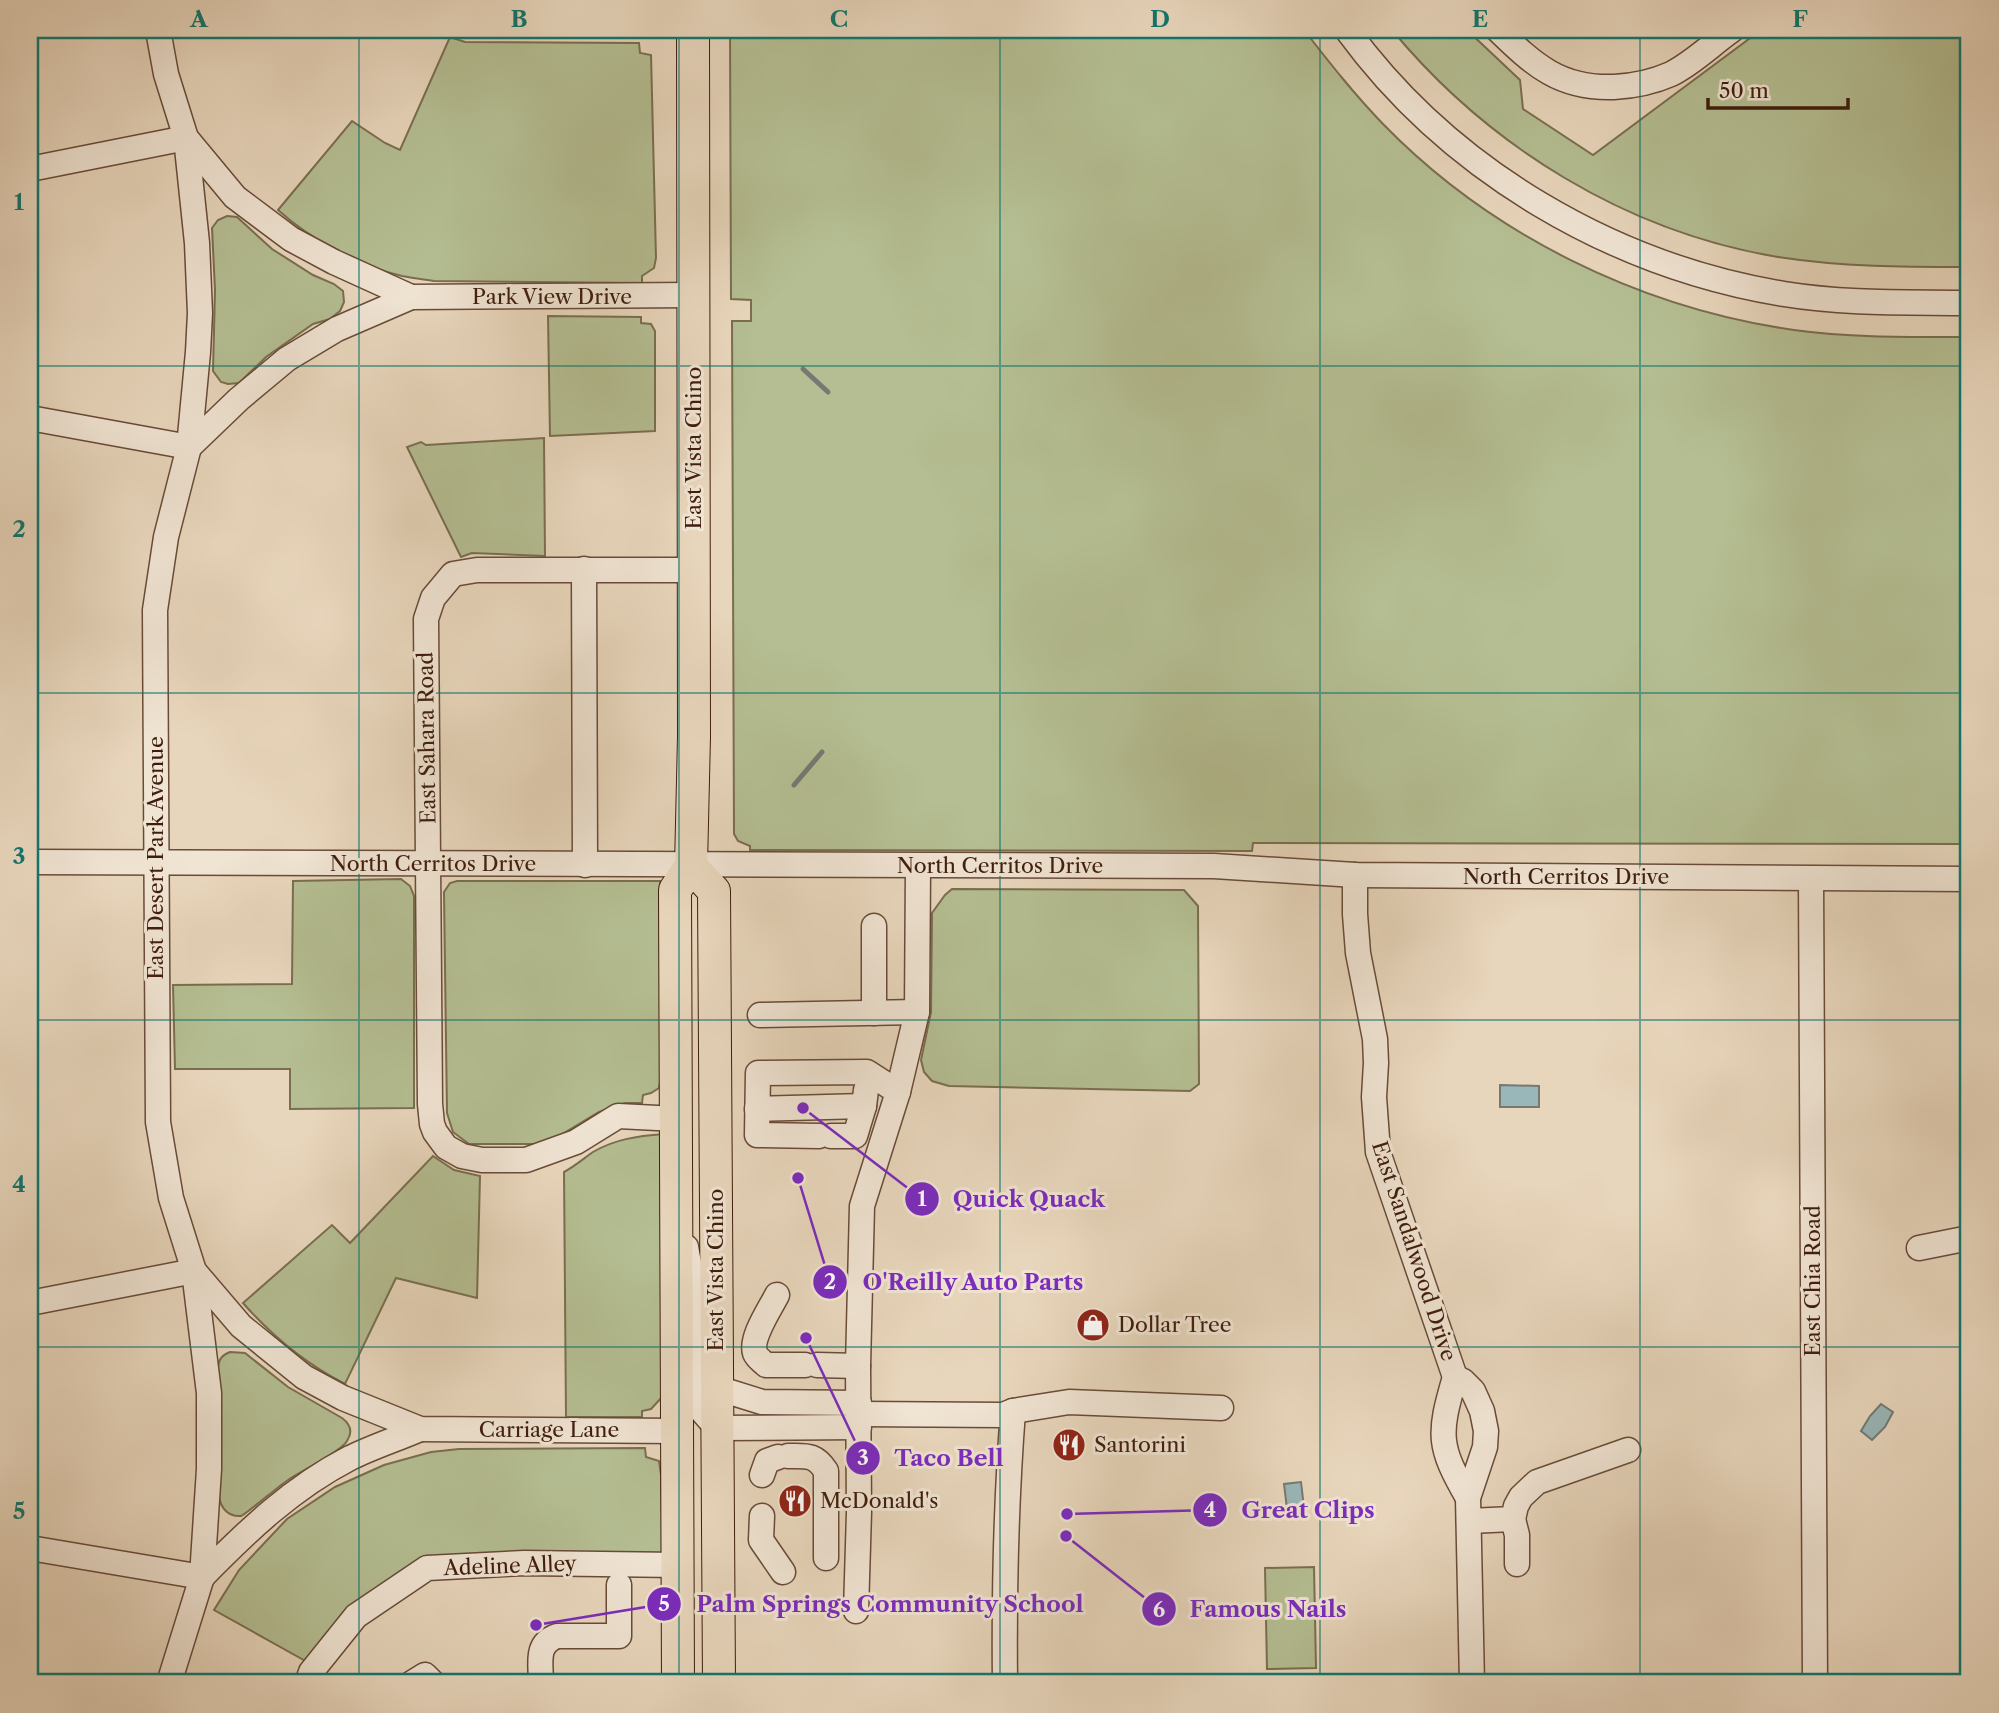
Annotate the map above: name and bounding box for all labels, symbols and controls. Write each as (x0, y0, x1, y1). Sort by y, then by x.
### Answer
text: A (189, 5, 209, 33)
text: B (510, 5, 528, 33)
text: C (830, 5, 848, 33)
text: D (1150, 5, 1170, 33)
text: E (1472, 5, 1488, 33)
text: F (1792, 5, 1808, 33)
scale bar (1708, 66, 1848, 110)
text: 50 m (1719, 78, 1769, 103)
text: 1 (14, 188, 25, 216)
street label: Park View Drive (472, 284, 632, 309)
street label: East Vista Chino (681, 367, 706, 529)
text: 2 (12, 515, 26, 543)
street label: East Sahara Road (412, 651, 441, 824)
street label: East Desert Park Avenue (143, 736, 168, 980)
text: 3 (13, 842, 26, 870)
street label: North Cerritos Drive (330, 851, 536, 876)
street label: North Cerritos Drive (897, 853, 1103, 878)
street label: North Cerritos Drive (1463, 864, 1669, 889)
street label: East Sandalwood Drive (1367, 1138, 1462, 1364)
text: 4 (12, 1170, 26, 1198)
callout: Quick Quack (904, 1177, 1120, 1221)
text: Quick Quack (953, 1185, 1106, 1213)
text: 1 (917, 1186, 927, 1211)
street label: East Vista Chino (703, 1189, 728, 1351)
street label: East Chia Road (1800, 1205, 1825, 1357)
callout: O'Reilly Auto Parts (813, 1260, 1098, 1304)
text: O'Reilly Auto Parts (863, 1268, 1083, 1296)
text: 2 (824, 1269, 836, 1294)
shop icon: Dollar Tree (1074, 1306, 1112, 1344)
place label: Dollar Tree (1118, 1312, 1231, 1337)
street label: Carriage Lane (479, 1417, 619, 1442)
restaurant icon: Santorini (1050, 1426, 1088, 1464)
place label: Santorini (1094, 1432, 1186, 1457)
callout: Taco Bell (846, 1436, 1018, 1480)
text: Taco Bell (894, 1444, 1004, 1472)
text: 3 (857, 1445, 869, 1470)
restaurant icon: McDonald's (776, 1482, 814, 1520)
place label: McDonald's (820, 1488, 938, 1513)
callout: Great Clips (1192, 1488, 1389, 1532)
text: Great Clips (1241, 1496, 1375, 1524)
text: 5 (13, 1497, 25, 1525)
text: 4 (1204, 1497, 1216, 1522)
street label: Adeline Alley (442, 1551, 577, 1580)
callout: Palm Springs Community School (647, 1582, 1098, 1626)
callout: Famous Nails (1141, 1587, 1361, 1631)
text: Palm Springs Community School (696, 1590, 1084, 1618)
text: 5 (658, 1591, 670, 1616)
text: Famous Nails (1190, 1595, 1346, 1623)
text: 6 (1153, 1597, 1165, 1622)

